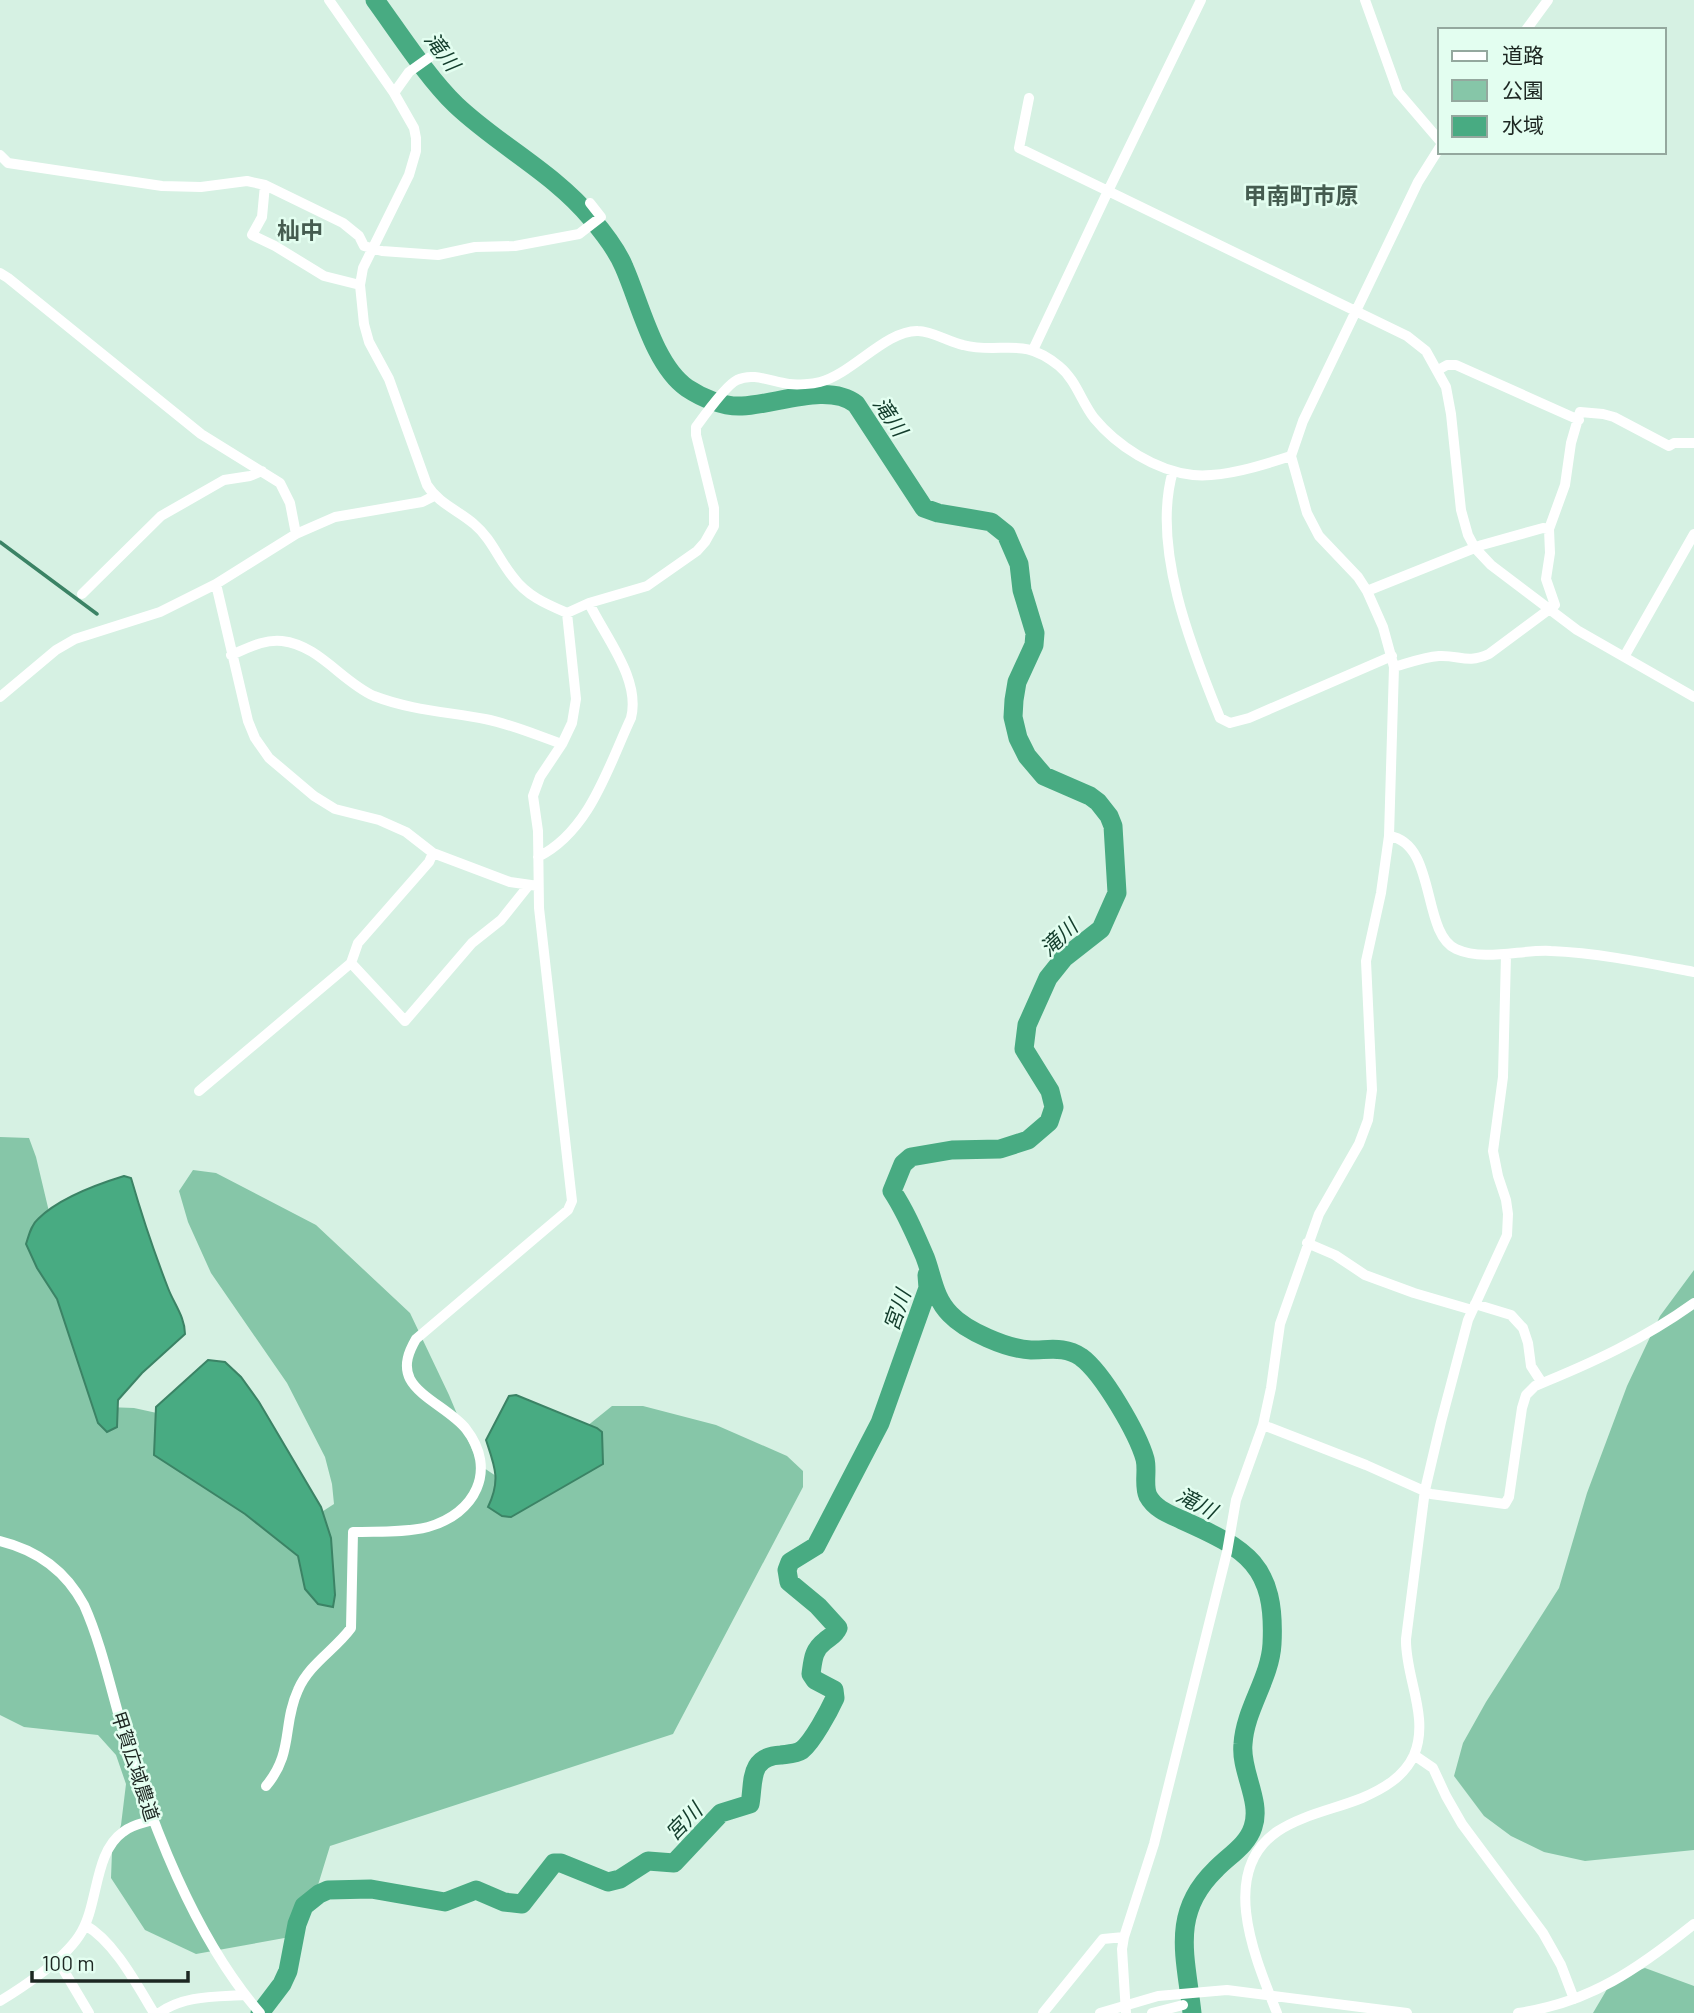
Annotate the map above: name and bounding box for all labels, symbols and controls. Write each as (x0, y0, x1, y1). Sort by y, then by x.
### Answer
water label: 滝川 (420, 27, 467, 77)
legend (1438, 28, 1666, 154)
text: 道路 (1502, 42, 1544, 67)
text: 公園 (1502, 77, 1544, 102)
text: 水域 (1502, 112, 1544, 137)
district label: 甲南町市原 (1244, 181, 1359, 209)
district label: 杣中 (277, 216, 323, 244)
water label: 滝川 (869, 392, 914, 442)
water label: 滝川 (1034, 912, 1083, 960)
water label: 宮川 (877, 1284, 915, 1334)
water label: 滝川 (1173, 1481, 1223, 1524)
street label: 甲賀広域農道 (107, 1708, 165, 1824)
water label: 宮川 (659, 1796, 708, 1845)
scale bar (32, 1940, 187, 1984)
text: 100 m (42, 1950, 95, 1975)

